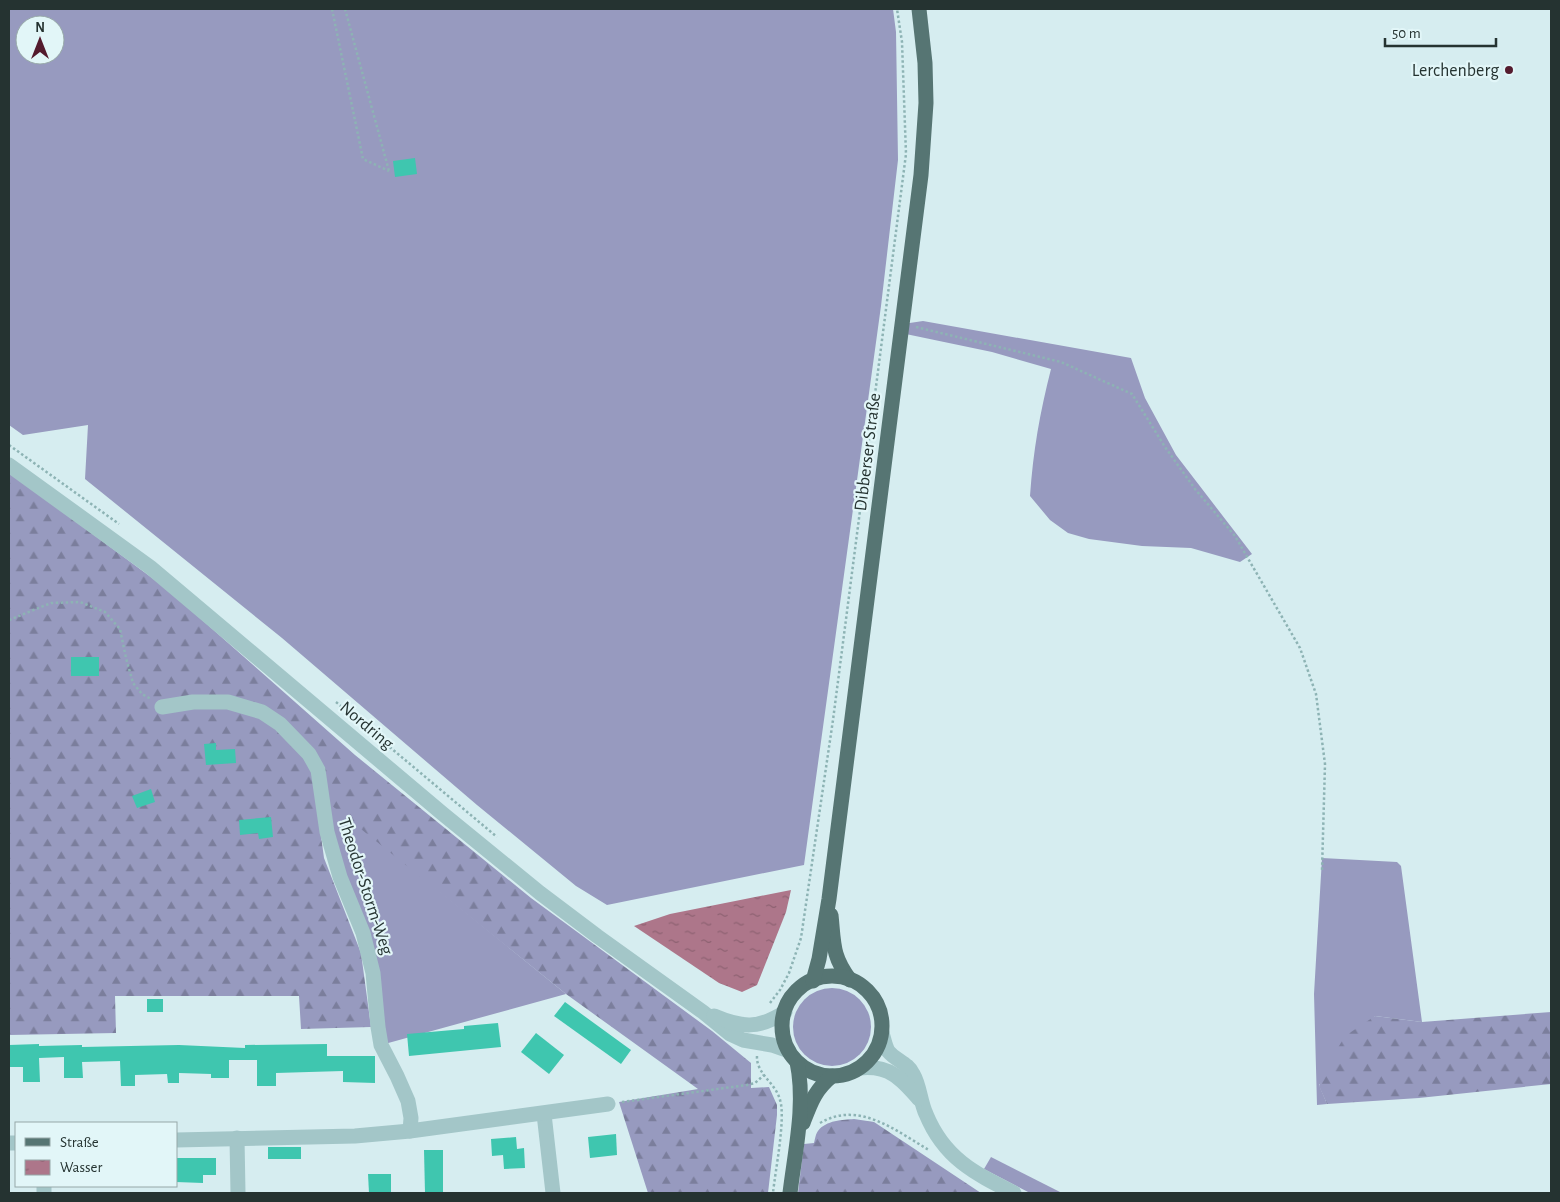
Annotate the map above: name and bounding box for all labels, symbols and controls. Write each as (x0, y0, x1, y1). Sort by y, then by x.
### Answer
north arrow (15, 15, 65, 65)
scale bar (1385, 15, 1496, 47)
text: N (35, 21, 45, 35)
text: 50 m (1392, 26, 1421, 41)
place label: Lerchenberg (1412, 62, 1499, 80)
marker: Lerchenberg (1503, 64, 1515, 76)
street label: Dibberser Straße (852, 392, 884, 512)
street label: Nordring (336, 698, 397, 753)
street label: Theodor-Storm-Weg (334, 816, 396, 957)
legend (15, 1122, 178, 1187)
text: Straße (60, 1135, 99, 1150)
text: Wasser (60, 1160, 103, 1175)

